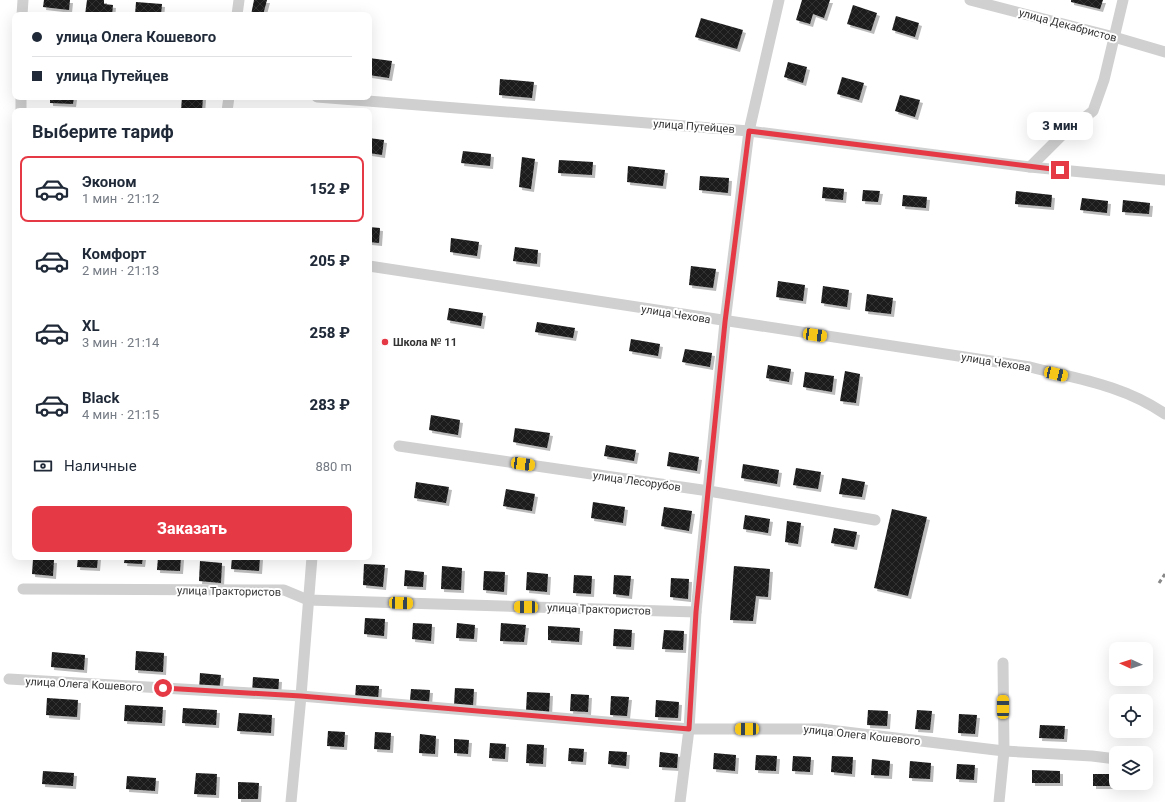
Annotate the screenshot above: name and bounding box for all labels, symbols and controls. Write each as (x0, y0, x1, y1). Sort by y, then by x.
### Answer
street label: улица Декабристов (1017, 6, 1118, 45)
text: улица Олега Кошевого (56, 28, 216, 46)
text: улица Путейцев (56, 67, 169, 85)
callout: 3 мин (1027, 112, 1093, 140)
street label: улица Путейцев (653, 117, 735, 136)
text: 3 мин (1042, 118, 1078, 133)
text: Выберите тариф (32, 121, 174, 142)
route end (1051, 161, 1069, 179)
icon: car (34, 171, 70, 207)
text: Эконом (82, 173, 137, 191)
text: 152 ₽ (310, 180, 350, 198)
text: 1 мин · 21:12 (82, 191, 159, 206)
icon: car (34, 243, 70, 279)
text: Комфорт (82, 245, 146, 263)
text: 205 ₽ (310, 252, 350, 270)
text: 2 мин · 21:13 (82, 263, 159, 278)
street label: улица Чехова (640, 303, 712, 326)
icon: car (34, 315, 70, 351)
text: XL (82, 317, 100, 335)
text: 258 ₽ (310, 324, 350, 342)
car (802, 327, 828, 343)
text: 3 мин · 21:14 (82, 335, 159, 350)
place label: Школа № 11 (393, 336, 457, 349)
marker: Школа № 11 (380, 337, 390, 347)
street label: улица Чехова (960, 351, 1032, 374)
car (1043, 365, 1069, 383)
icon: car (34, 387, 70, 423)
text: Black (82, 389, 119, 407)
text: 283 ₽ (310, 396, 350, 414)
text: 4 мин · 21:15 (82, 407, 159, 422)
icon: cash (32, 455, 54, 477)
car (510, 456, 536, 472)
text: Наличные (64, 457, 137, 475)
text: 880 m (315, 459, 352, 474)
street label: улица Лесорубов (592, 469, 682, 494)
button: Заказать (32, 506, 352, 552)
street label: улица Трактористов (177, 584, 281, 599)
car (389, 597, 413, 609)
car (514, 601, 538, 613)
street label: улица Трактористов (547, 601, 651, 618)
north arrow (1109, 642, 1153, 686)
map controls (1109, 642, 1153, 790)
street label: улица Олега Кошевого (25, 675, 143, 694)
route start (154, 679, 172, 697)
button: locate (1109, 694, 1153, 738)
car (997, 695, 1009, 719)
car (735, 723, 759, 735)
street label: улица Олега Кошевого (803, 723, 921, 748)
button: layers (1109, 746, 1153, 790)

